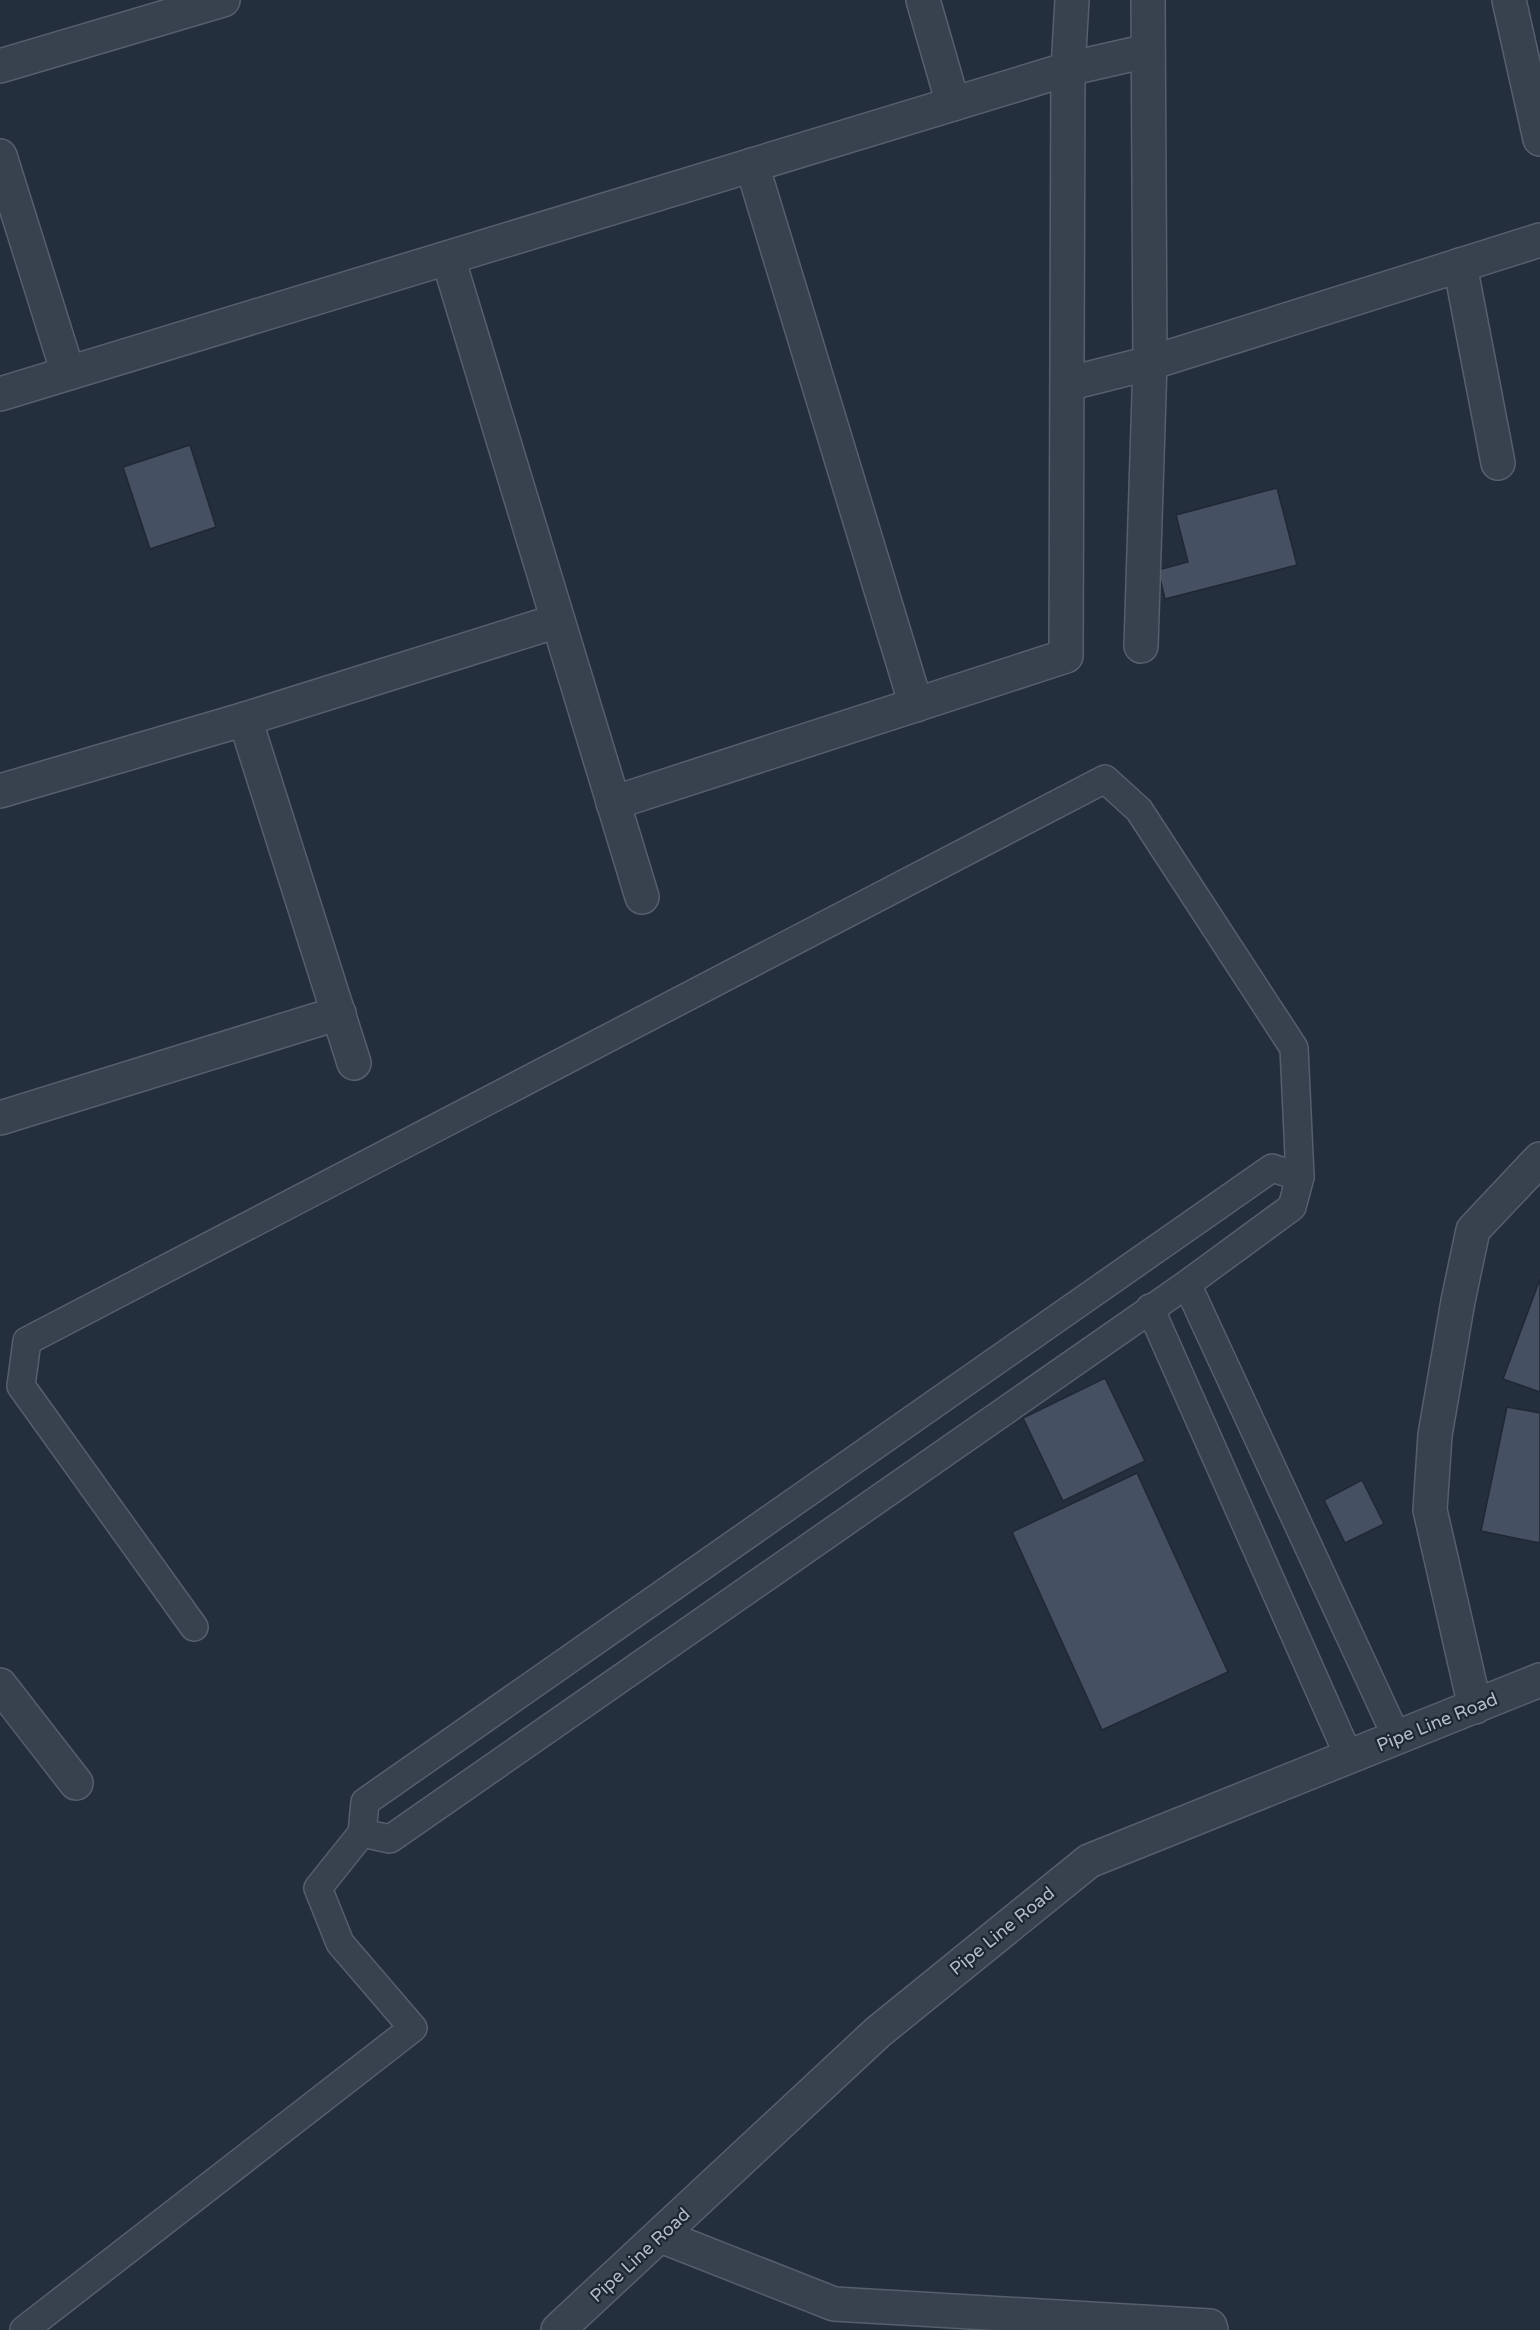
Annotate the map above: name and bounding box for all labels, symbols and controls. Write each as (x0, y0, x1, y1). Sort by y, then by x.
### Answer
street label: Pipe Line Road (1373, 1688, 1501, 1756)
street label: Pipe Line Road (945, 1882, 1059, 1980)
street label: Pipe Line Road (585, 2203, 695, 2307)

